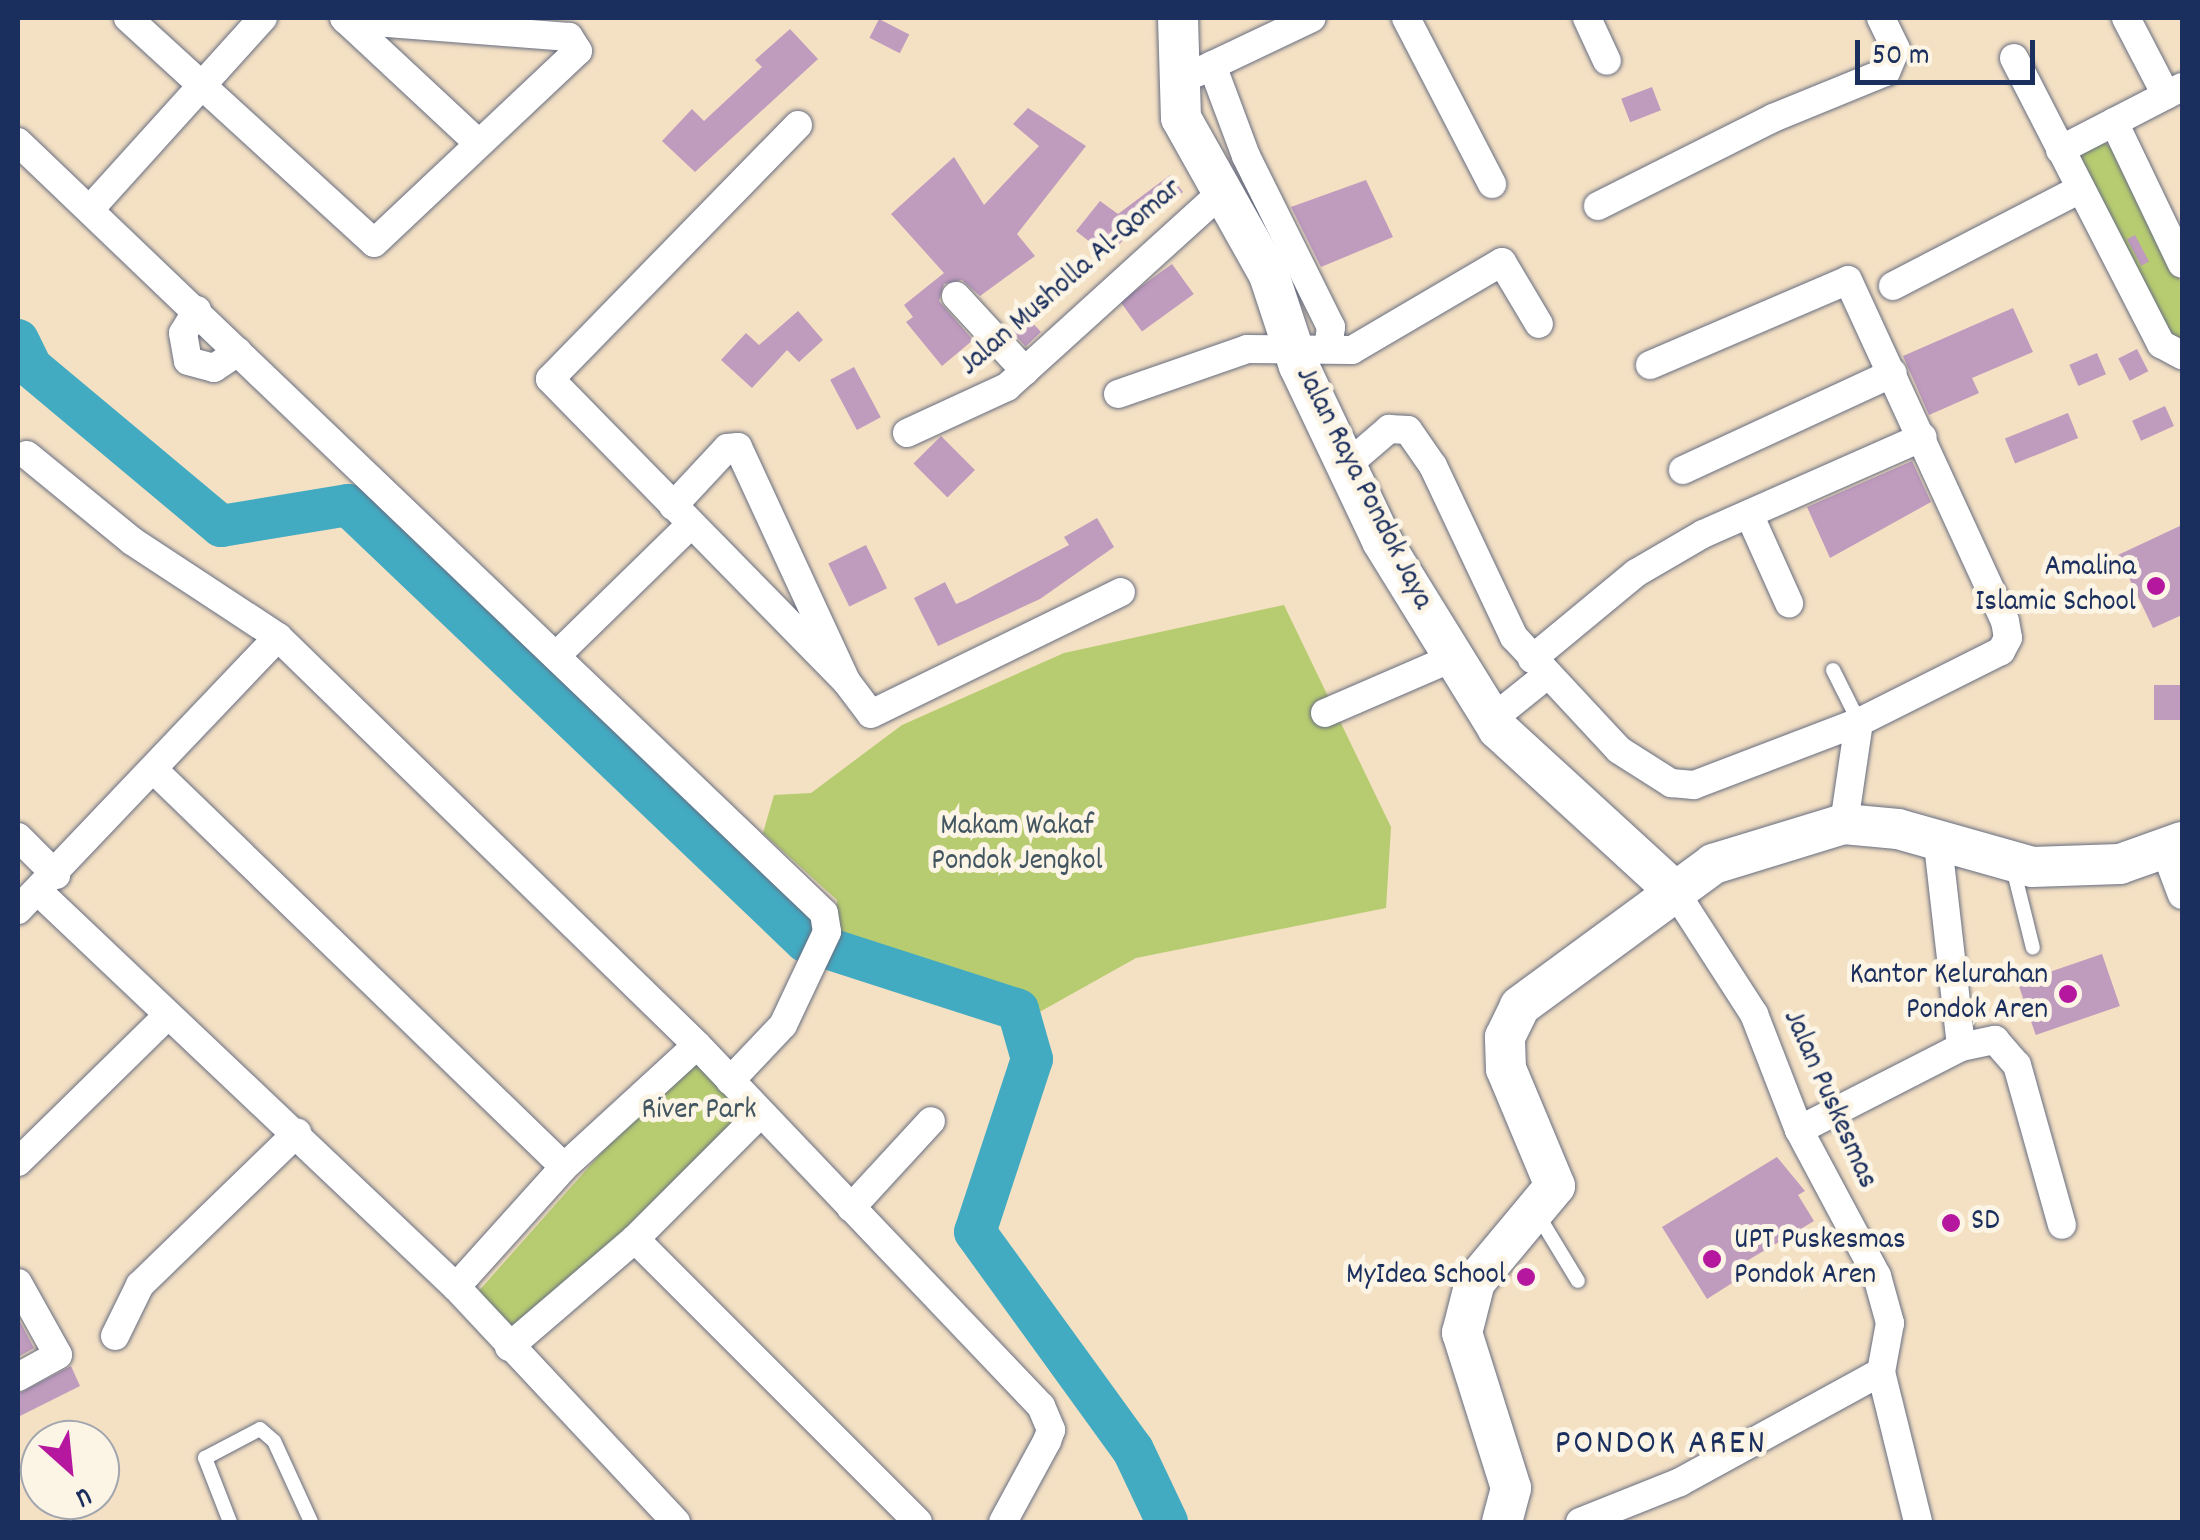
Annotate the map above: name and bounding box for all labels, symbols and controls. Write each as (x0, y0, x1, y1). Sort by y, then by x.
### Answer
scale bar (1860, 20, 2040, 82)
text: 50 m (1872, 36, 1930, 79)
street label: Jalan Musholla Al-Qomar (953, 173, 1191, 385)
street label: Jalan Raya Pondok Jaya (1285, 362, 1439, 616)
place label: Amalina Islamic School (1975, 551, 2136, 622)
marker: Amalina Islamic School (2145, 575, 2167, 597)
park label: Makam Wakaf Pondok Jengkol (931, 810, 1103, 880)
place label: Kantor Kelurahan Pondok Aren (1850, 959, 2048, 1030)
marker: Kantor Kelurahan Pondok Aren (2057, 983, 2079, 1005)
street label: Jalan Puskesmas (1773, 1005, 1883, 1195)
park label: River Park (642, 1094, 756, 1130)
place label: SD (1971, 1205, 2000, 1241)
marker: SD (1940, 1212, 1962, 1234)
place label: UPT Puskesmas Pondok Aren (1734, 1224, 1906, 1294)
marker: UPT Puskesmas Pondok Aren (1699, 1246, 1725, 1272)
place label: MyIdea School (1346, 1259, 1506, 1295)
marker: MyIdea School (1515, 1266, 1537, 1288)
north arrow (20, 1420, 120, 1520)
district label: PONDOK AREN (1555, 1424, 1767, 1466)
text: U (68, 1474, 98, 1516)

